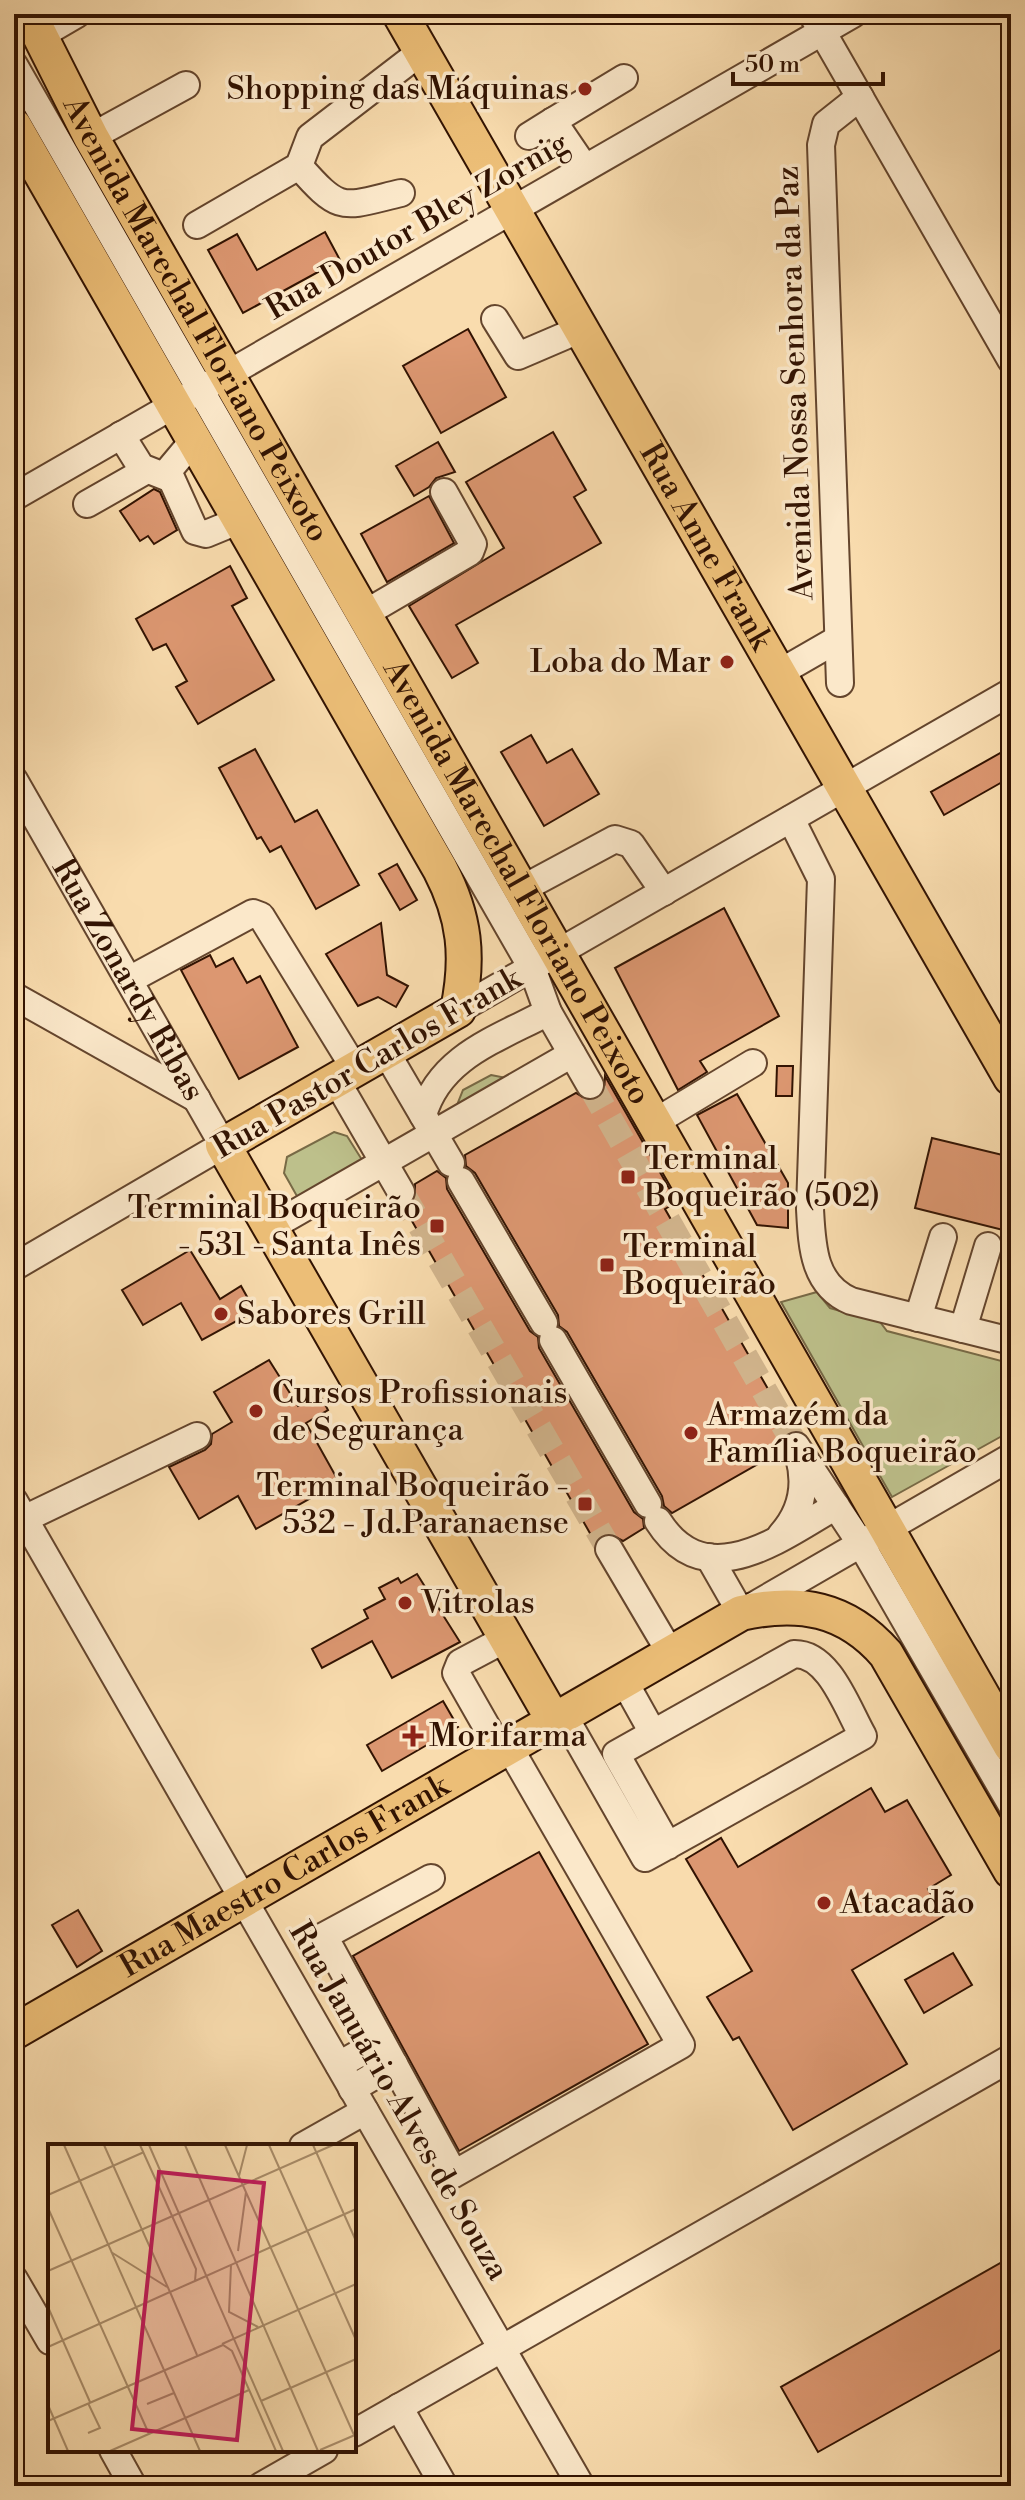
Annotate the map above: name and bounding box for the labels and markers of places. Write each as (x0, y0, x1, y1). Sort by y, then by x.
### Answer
place label: Shopping das Máquinas (226, 69, 569, 109)
marker: Shopping das Máquinas (576, 80, 594, 98)
place label: Loba do Mar (530, 642, 711, 682)
marker: Loba do Mar (718, 653, 736, 671)
place label: Terminal Boqueirão (502) (643, 1139, 880, 1216)
marker: Terminal Boqueirão (502) (619, 1168, 637, 1186)
place label: Terminal Boqueirão - 531 - Santa Inês (128, 1188, 421, 1265)
marker: Terminal Boqueirão - 531 - Santa Inês (428, 1217, 446, 1235)
place label: Terminal Boqueirão (622, 1227, 776, 1304)
marker: Terminal Boqueirão (598, 1256, 616, 1274)
place label: Sabores Grill (237, 1294, 426, 1334)
marker: Sabores Grill (212, 1305, 230, 1323)
place label: Cursos Profissionais de Segurança (272, 1373, 568, 1450)
place label: Armazém da Família Boqueirão (706, 1395, 977, 1472)
marker: Cursos Profissionais de Segurança (247, 1402, 265, 1420)
marker: Armazém da Família Boqueirão (682, 1424, 700, 1442)
place label: Terminal Boqueirão - 532 - Jd.Paranaense (257, 1466, 569, 1543)
marker: Terminal Boqueirão - 532 - Jd.Paranaense (576, 1495, 594, 1513)
place label: Vitrolas (420, 1583, 535, 1623)
marker: Vitrolas (396, 1594, 414, 1612)
place label: Morifarma (429, 1716, 588, 1756)
marker: Morifarma (404, 1727, 422, 1745)
place label: Atacadão (839, 1883, 975, 1923)
marker: Atacadão (815, 1894, 833, 1912)

